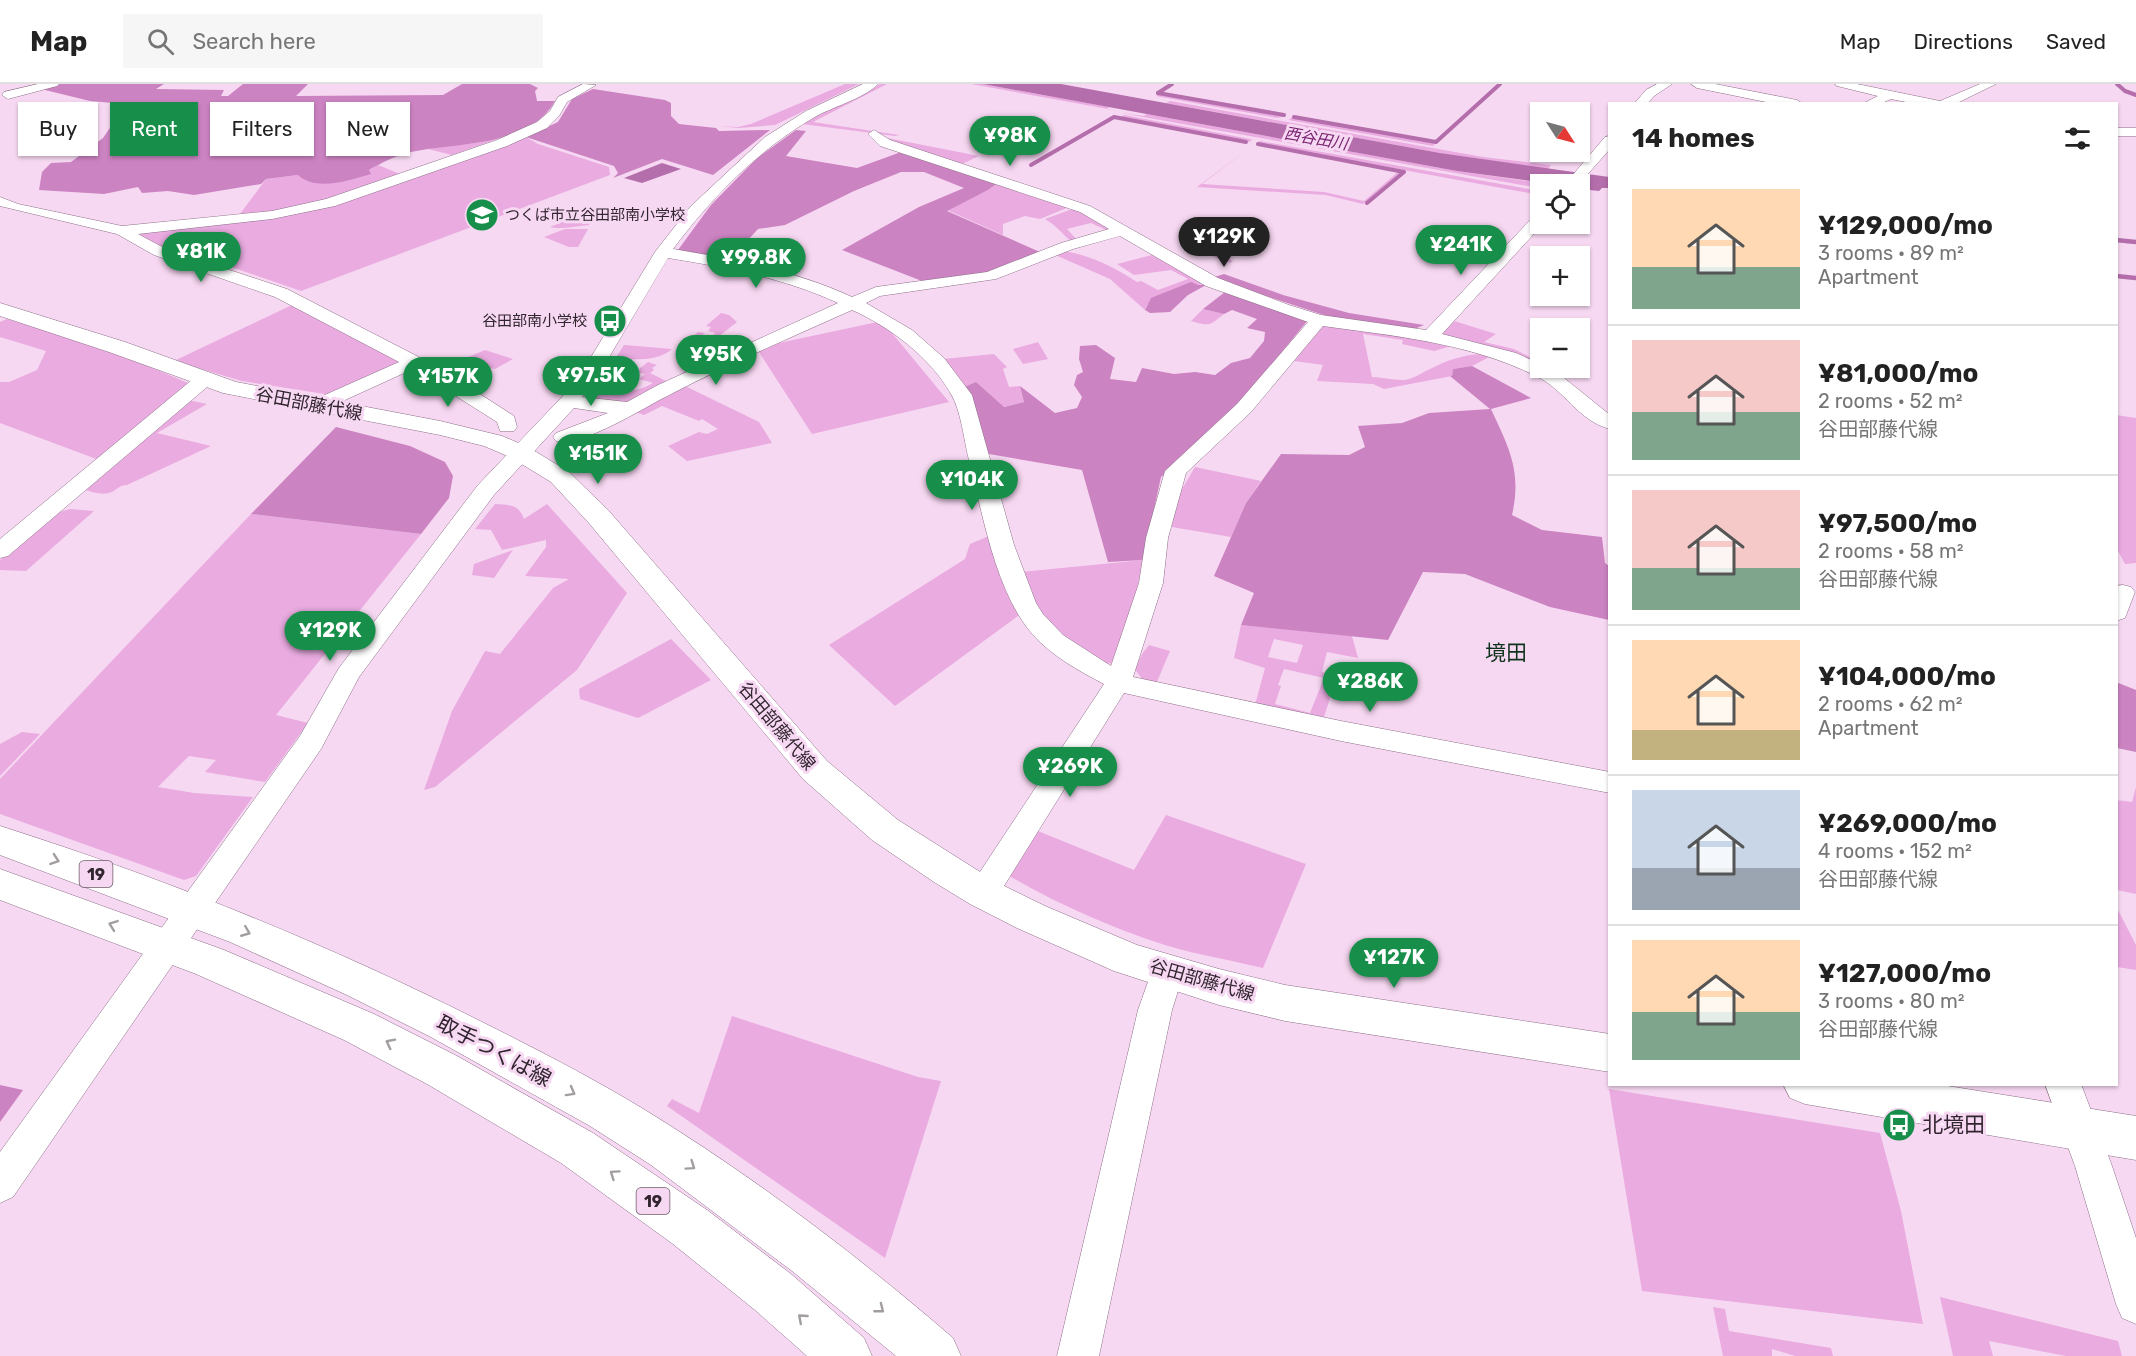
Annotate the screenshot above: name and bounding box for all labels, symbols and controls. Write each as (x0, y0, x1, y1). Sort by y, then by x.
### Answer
search box (123, 14, 543, 68)
text: Map (30, 25, 87, 58)
icon: search (144, 25, 177, 58)
text: Search here (192, 28, 316, 55)
text: Map (1840, 29, 1881, 54)
text: Directions (1914, 29, 2013, 54)
text: Saved (2046, 29, 2106, 54)
chip: Buy (18, 102, 98, 156)
chip: Rent (110, 102, 198, 156)
chip: Filters (210, 102, 314, 156)
chip: New (326, 102, 410, 156)
north arrow (1530, 102, 1590, 162)
map controls (1530, 102, 1590, 378)
pin: ¥98K (974, 116, 1046, 167)
icon: filters (2061, 122, 2094, 155)
text: ¥98K (983, 123, 1037, 147)
text: 14 homes (1632, 123, 1755, 154)
water label: 西谷田川 (1283, 124, 1351, 154)
button: locate (1530, 174, 1590, 234)
school or university icon: つくば市立谷田部南小学校 (464, 197, 500, 233)
place label: つくば市立谷田部南小学校 (505, 206, 685, 224)
text: ¥129,000/mo (1818, 210, 1993, 241)
icon: home (1680, 213, 1752, 285)
pin: ¥129K (1182, 217, 1266, 268)
text: ¥129K (1193, 224, 1255, 248)
pin: ¥241K (1419, 225, 1503, 276)
pin: ¥81K (165, 232, 237, 283)
text: ¥241K (1429, 232, 1493, 256)
pin: ¥99.8K (707, 238, 805, 289)
text: ¥81K (176, 239, 226, 263)
text: 3 rooms · 89 m² (1818, 241, 1964, 265)
text: ¥99.8K (721, 245, 791, 269)
button: + (1530, 246, 1590, 306)
text: Apartment (1818, 265, 1919, 289)
bus stop icon: 谷田部南小学校 (592, 303, 628, 339)
place label: 谷田部南小学校 (482, 312, 587, 330)
button: − (1530, 318, 1590, 378)
pin: ¥95K (680, 335, 752, 386)
text: ¥95K (690, 342, 742, 366)
pin: ¥97.5K (542, 356, 640, 407)
pin: ¥157K (406, 357, 490, 408)
text: ¥81,000/mo (1818, 358, 1978, 389)
text: ¥97.5K (557, 363, 625, 387)
text: ¥157K (417, 364, 479, 388)
icon: home (1680, 364, 1752, 436)
street label: 谷田部藤代線 (254, 383, 364, 425)
text: 2 rooms · 52 m² (1818, 389, 1963, 413)
text: 谷田部藤代線 (1818, 417, 1938, 441)
pin: ¥151K (556, 434, 640, 485)
text: ¥151K (568, 441, 628, 465)
pin: ¥104K (930, 460, 1014, 511)
text: ¥104K (940, 467, 1004, 491)
text: ¥97,500/mo (1818, 508, 1977, 539)
icon: home (1680, 514, 1752, 586)
text: 2 rooms · 58 m² (1818, 539, 1964, 563)
text: 谷田部藤代線 (1818, 567, 1938, 591)
pin: ¥129K (288, 611, 372, 662)
text: ¥129K (299, 618, 361, 642)
district label: 境田 (1485, 640, 1527, 665)
text: ¥104,000/mo (1818, 661, 1996, 692)
pin: ¥286K (1328, 662, 1412, 713)
icon: home (1680, 664, 1752, 736)
text: ¥286K (1337, 669, 1403, 693)
street label: 谷田部藤代線 (734, 678, 820, 774)
text: 2 rooms · 62 m² (1818, 692, 1963, 716)
text: Apartment (1818, 716, 1919, 740)
pin: ¥269K (1028, 747, 1112, 798)
text: ¥269K (1037, 754, 1103, 778)
text: ¥269,000/mo (1818, 808, 1997, 839)
icon: home (1680, 814, 1752, 886)
text: 4 rooms · 152 m² (1818, 839, 1972, 863)
one-way arrow (49, 852, 60, 865)
road number: 19 (80, 861, 112, 887)
text: 谷田部藤代線 (1818, 867, 1938, 891)
one-way arrow (108, 920, 119, 933)
one-way arrow (240, 925, 251, 937)
pin: ¥127K (1352, 938, 1436, 989)
text: ¥127K (1363, 945, 1425, 969)
street label: 谷田部藤代線 (1147, 955, 1257, 1005)
text: ¥127,000/mo (1818, 958, 1991, 989)
icon: home (1680, 964, 1752, 1036)
text: 3 rooms · 80 m² (1818, 989, 1965, 1013)
street label: 取手つくば線 (433, 1010, 556, 1091)
text: 谷田部藤代線 (1818, 1017, 1938, 1041)
one-way arrow (386, 1039, 397, 1051)
one-way arrow (565, 1085, 575, 1096)
bus stop icon: 北境田 (1881, 1107, 1917, 1143)
place label: 北境田 (1922, 1112, 1985, 1137)
one-way arrow (684, 1159, 695, 1170)
one-way arrow (609, 1170, 620, 1181)
road number: 19 (636, 1188, 670, 1214)
one-way arrow (873, 1301, 884, 1312)
one-way arrow (798, 1314, 809, 1325)

